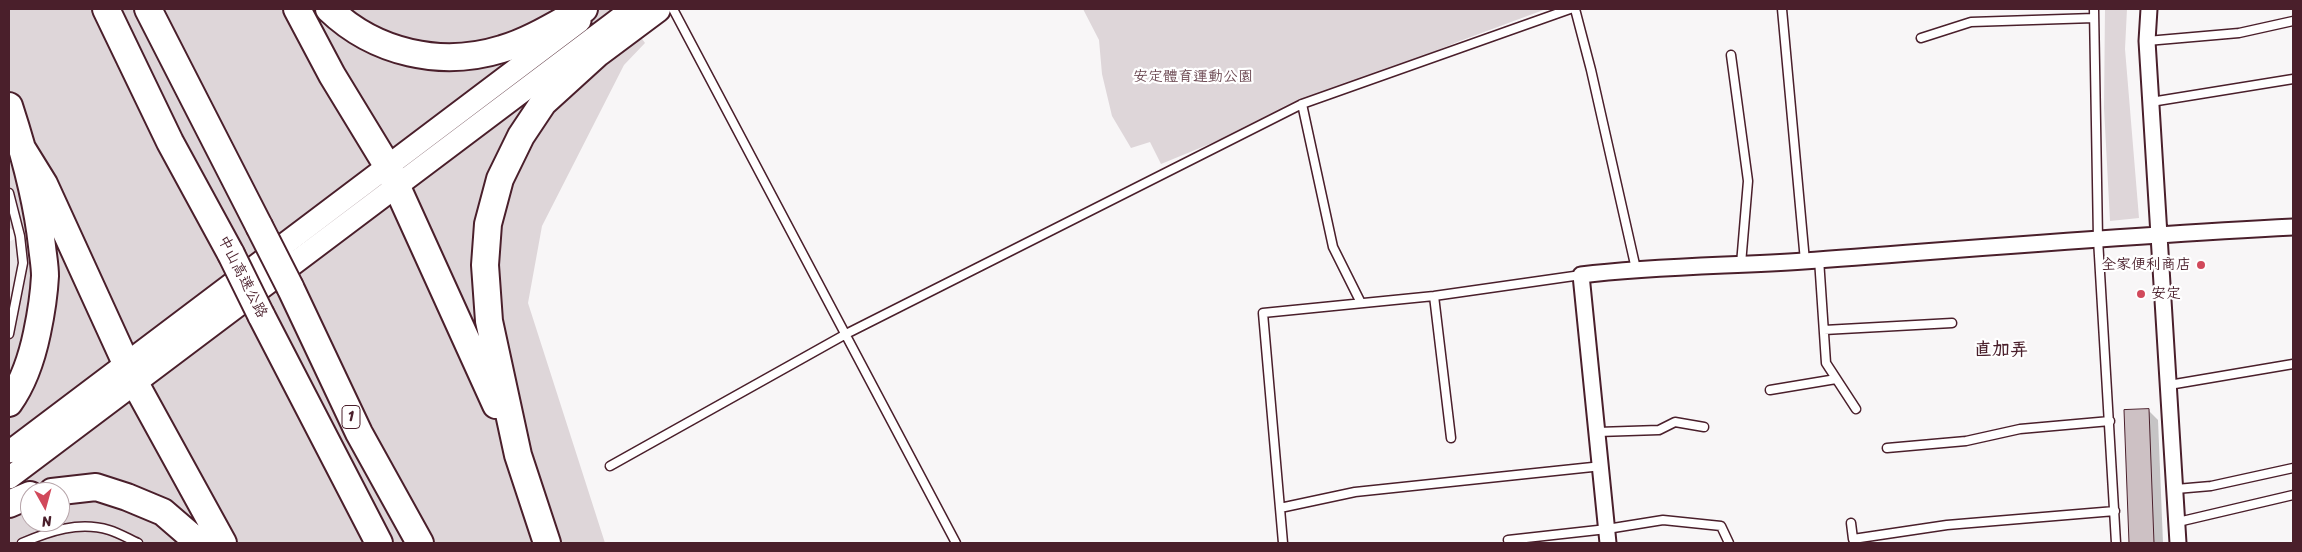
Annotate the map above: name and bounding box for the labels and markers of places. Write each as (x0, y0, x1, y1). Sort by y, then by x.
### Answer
place label: 全家便利商店 (2101, 256, 2191, 274)
marker: 全家便利商店 (2195, 259, 2207, 271)
place label: 安定 (2151, 285, 2181, 303)
marker: 安定 (2135, 288, 2147, 300)

